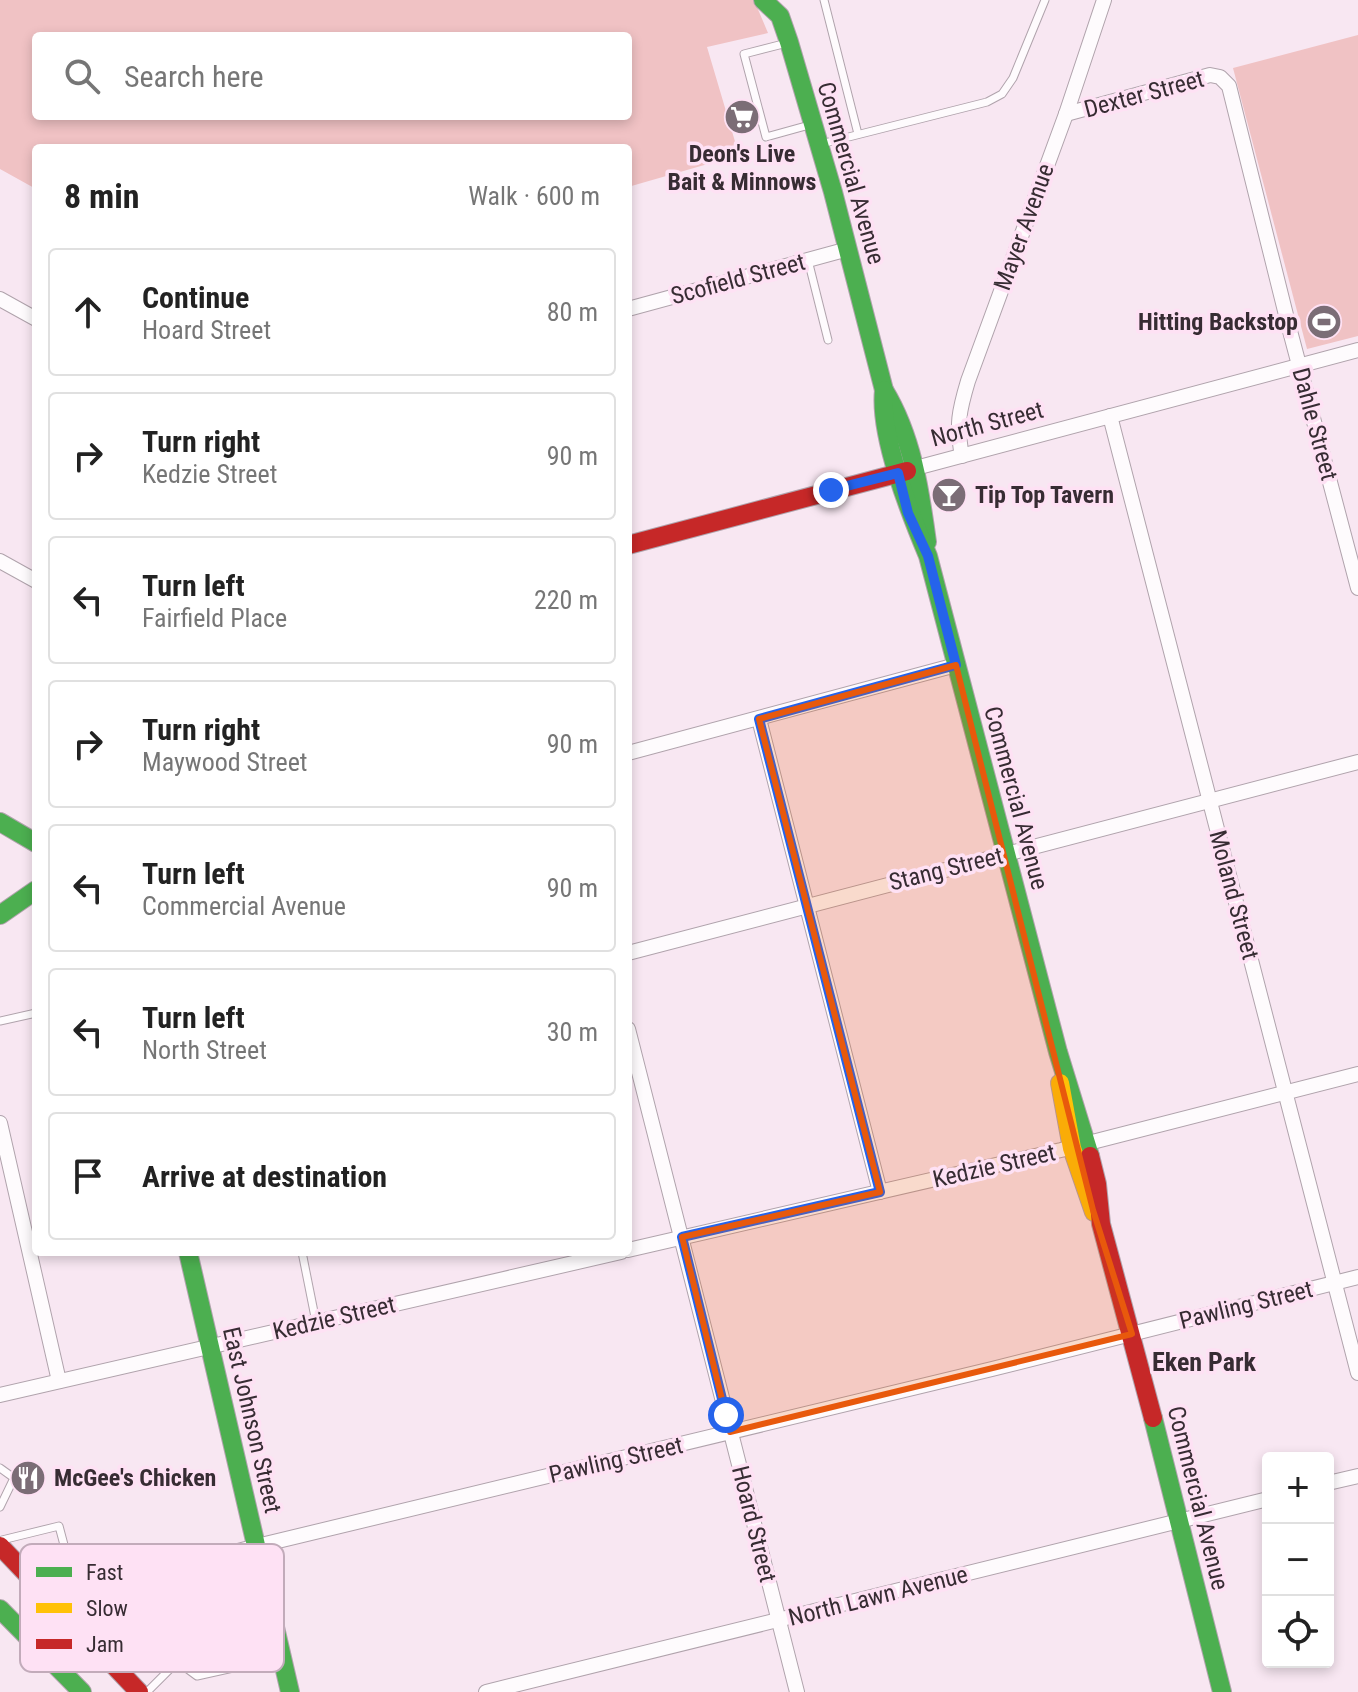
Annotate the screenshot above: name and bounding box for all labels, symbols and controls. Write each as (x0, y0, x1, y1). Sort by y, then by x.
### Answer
search box (32, 32, 632, 120)
icon: search (60, 54, 104, 98)
text: Search here (124, 59, 264, 94)
street label: Dexter Street (1081, 65, 1207, 123)
street label: Commercial Avenue (812, 79, 890, 267)
supermarket icon: Deon's Live Bait & Minnows (723, 98, 761, 136)
place label: Deon's Live Bait & Minnows (667, 140, 817, 196)
street label: Mayer Avenue (988, 160, 1060, 294)
text: 8 min (64, 176, 140, 216)
text: Walk · 600 m (468, 181, 600, 211)
street label: Scofield Street (668, 248, 808, 310)
text: Continue (142, 280, 249, 315)
icon: ahead (66, 290, 110, 334)
text: 80 m (547, 297, 598, 327)
sports icon: Hitting Backstop (1305, 303, 1343, 341)
place label: Hitting Backstop (1138, 308, 1298, 336)
text: Hoard Street (142, 315, 271, 345)
street label: Dahle Street (1287, 365, 1343, 483)
street label: North Street (928, 396, 1046, 452)
text: Turn right (142, 424, 260, 459)
icon: right (66, 434, 110, 478)
text: 90 m (547, 441, 598, 471)
text: Kedzie Street (142, 459, 277, 489)
route end (813, 472, 849, 508)
bar icon: Tip Top Tavern (930, 476, 968, 514)
place label: Tip Top Tavern (975, 481, 1114, 509)
text: Turn left (142, 568, 245, 603)
icon: left (66, 578, 110, 622)
text: 220 m (534, 585, 598, 615)
text: Fairfield Place (142, 603, 287, 633)
street label: Commercial Avenue (978, 703, 1054, 893)
text: Turn right (142, 712, 260, 747)
icon: right (66, 722, 110, 766)
text: 90 m (547, 729, 598, 759)
text: Maywood Street (142, 747, 308, 777)
street label: Moland Street (1203, 827, 1265, 963)
street label: Stang Street (886, 841, 1006, 897)
text: Turn left (142, 856, 245, 891)
icon: left (66, 866, 110, 910)
text: 90 m (547, 873, 598, 903)
text: Commercial Avenue (142, 891, 346, 921)
text: Turn left (142, 1000, 245, 1035)
icon: left (66, 1010, 110, 1054)
text: 30 m (547, 1017, 598, 1047)
text: North Street (142, 1035, 267, 1065)
street label: Kedzie Street (930, 1138, 1058, 1194)
icon: arrive (66, 1154, 110, 1198)
text: Arrive at destination (142, 1159, 387, 1194)
street label: Pawling Street (1176, 1275, 1316, 1335)
street label: Kedzie Street (270, 1290, 398, 1346)
street label: East Johnson Street (217, 1324, 287, 1516)
district label: Eken Park (1152, 1347, 1257, 1377)
route start (708, 1397, 744, 1433)
street label: Commercial Avenue (1162, 1403, 1234, 1593)
street label: Pawling Street (546, 1431, 686, 1489)
map controls (1262, 1452, 1334, 1668)
button: + (1262, 1452, 1334, 1524)
restaurant icon: McGee's Chicken (9, 1459, 47, 1497)
street label: Hoard Street (726, 1463, 782, 1585)
place label: McGee's Chicken (54, 1464, 216, 1492)
button: − (1262, 1524, 1334, 1596)
legend (20, 1544, 284, 1672)
text: Fast (86, 1560, 123, 1585)
street label: North Lawn Avenue (785, 1560, 971, 1632)
text: Slow (86, 1596, 128, 1621)
button: locate (1262, 1596, 1334, 1668)
text: Jam (86, 1632, 124, 1657)

